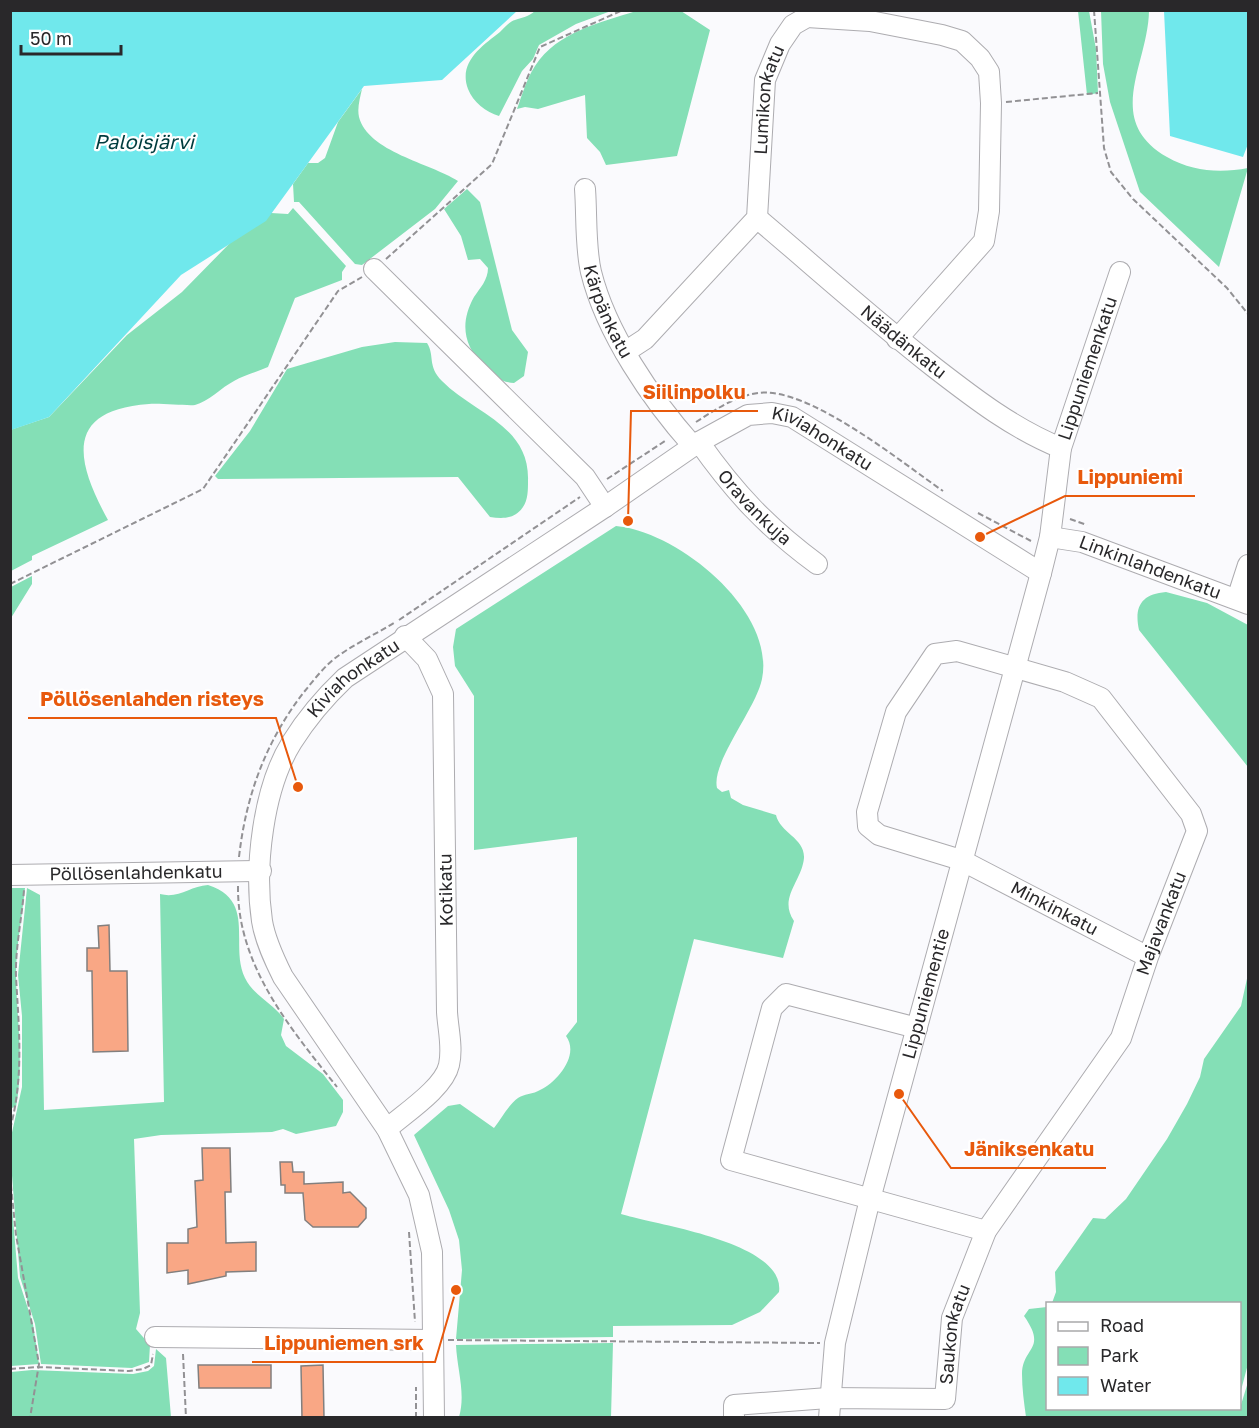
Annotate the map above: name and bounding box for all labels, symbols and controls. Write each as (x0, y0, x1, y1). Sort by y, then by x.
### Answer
scale bar (21, 18, 122, 56)
text: 50 m (30, 27, 72, 49)
street label: Lumikonkatu (749, 41, 788, 155)
water label: Paloisjärvi (94, 129, 197, 154)
street label: Kärpänkatu (580, 262, 638, 362)
street label: Lippuniemenkatu (1052, 294, 1121, 443)
street label: Näädänkatu (857, 300, 951, 383)
callout: Siilinpolku (631, 373, 758, 411)
text: Siilinpolku (642, 379, 746, 403)
street label: Kiviahonkatu (770, 401, 877, 475)
callout: Lippuniemi (1065, 458, 1195, 496)
text: Lippuniemi (1077, 464, 1183, 488)
street label: Oravankuja (714, 465, 796, 549)
street label: Linkinlahdenkatu (1076, 530, 1224, 603)
street label: Kiviahonkatu (302, 633, 403, 722)
callout: Pöllösenlahden risteys (28, 680, 276, 718)
text: Pöllösenlahden risteys (40, 686, 264, 710)
street label: Kotikatu (433, 853, 457, 927)
street label: Pöllösenlahdenkatu (49, 860, 223, 884)
street label: Majavankatu (1131, 868, 1190, 978)
street label: Minkinkatu (1007, 876, 1102, 939)
street label: Lippuniementie (897, 926, 953, 1061)
callout: Jäniksenkatu (951, 1130, 1106, 1168)
text: Jäniksenkatu (964, 1136, 1094, 1160)
street label: Saukonkatu (934, 1280, 974, 1385)
legend (1046, 1302, 1241, 1410)
text: Road (1100, 1314, 1144, 1336)
callout: Lippuniemen srk (252, 1324, 435, 1362)
text: Lippuniemen srk (264, 1330, 424, 1354)
text: Park (1100, 1344, 1139, 1366)
text: Water (1100, 1374, 1151, 1396)

